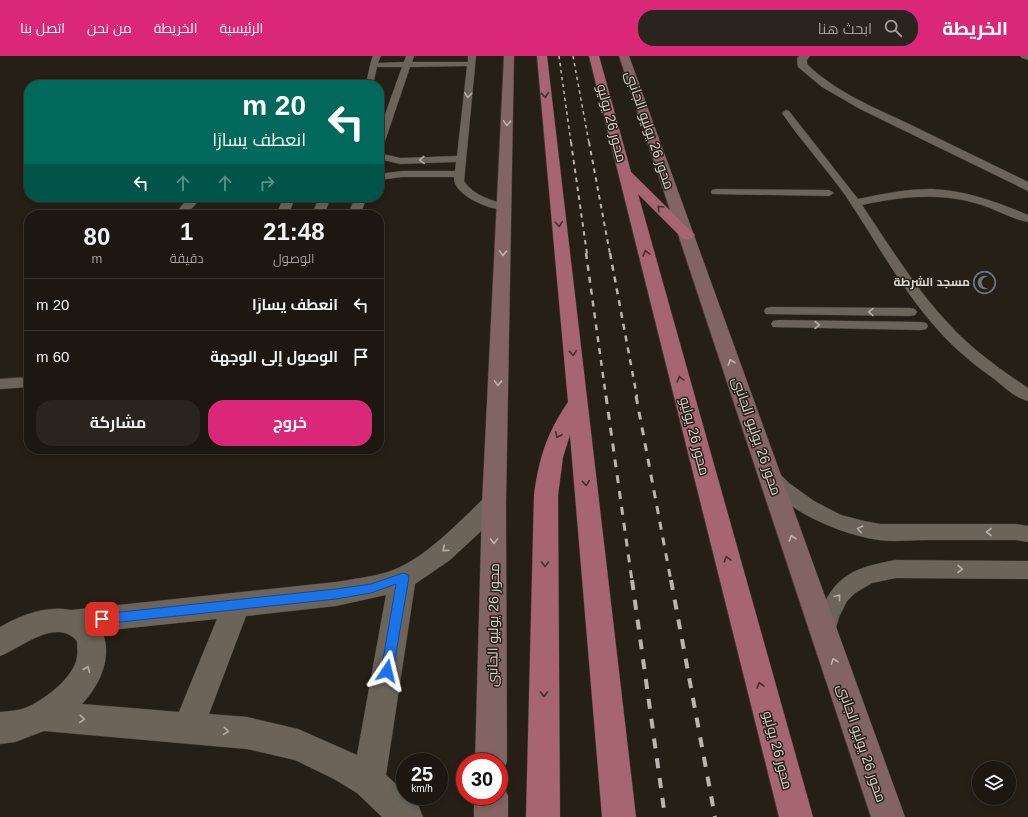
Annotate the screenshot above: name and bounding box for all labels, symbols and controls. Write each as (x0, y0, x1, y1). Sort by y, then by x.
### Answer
search box (638, 10, 918, 46)
icon: search (882, 17, 904, 39)
text: الخريطة (942, 18, 1008, 39)
text: اتصل بنا (20, 20, 65, 36)
text: من نحن (87, 20, 132, 36)
text: الخريطة (154, 20, 197, 36)
text: الرئيسية (219, 20, 263, 36)
text: ابحث هنا (818, 20, 872, 37)
street label: محور 26 يوليو الجانبى (622, 69, 678, 191)
street label: محور 26 يوليو (594, 82, 630, 164)
text: 20 m (242, 90, 306, 121)
one-way arrow (464, 92, 473, 98)
one-way arrow (541, 92, 550, 98)
icon: left (320, 96, 372, 148)
one-way arrow (503, 120, 511, 126)
text: انعطف يسارًا (212, 130, 306, 150)
one-way arrow (419, 156, 425, 165)
icon: left (130, 172, 152, 194)
icon: ahead (172, 172, 194, 194)
icon: ahead (214, 172, 236, 194)
icon: right (256, 172, 278, 194)
one-way arrow (657, 205, 665, 213)
text: 1 (180, 218, 193, 245)
text: 21:48 (263, 218, 324, 245)
one-way arrow (554, 221, 563, 227)
text: 80 (84, 223, 110, 250)
one-way arrow (498, 250, 507, 256)
one-way arrow (642, 250, 651, 257)
text: m (91, 251, 102, 266)
text: دقيقة (170, 251, 204, 266)
text: الوصول (273, 251, 315, 266)
mosque icon: مسجد الشرطة (972, 269, 998, 295)
place label: مسجد الشرطة (894, 275, 970, 290)
icon: left (350, 294, 372, 316)
text: 20 m (36, 296, 69, 313)
text: انعطف يسارًا (252, 296, 338, 313)
one-way arrow (868, 308, 874, 316)
one-way arrow (814, 320, 820, 329)
icon: arrive (350, 346, 372, 368)
text: 60 m (36, 348, 69, 365)
text: الوصول إلى الوجهة (210, 348, 338, 365)
one-way arrow (568, 350, 577, 356)
one-way arrow (727, 359, 736, 366)
street label: محور 26 يوليو الجانبى (729, 375, 785, 497)
one-way arrow (676, 376, 684, 382)
one-way arrow (494, 380, 502, 386)
street label: محور 26 يوليو (677, 395, 713, 477)
button: مشاركة (36, 400, 200, 446)
button: خروج (208, 400, 372, 446)
one-way arrow (555, 432, 563, 439)
one-way arrow (582, 480, 591, 486)
one-way arrow (856, 525, 863, 533)
one-way arrow (986, 528, 992, 536)
one-way arrow (788, 534, 797, 541)
one-way arrow (490, 538, 498, 544)
one-way arrow (442, 544, 449, 551)
one-way arrow (723, 556, 732, 563)
one-way arrow (541, 561, 549, 567)
street label: محور 26 يوليو الجانبى (484, 563, 502, 687)
one-way arrow (957, 565, 963, 573)
one-way arrow (834, 594, 841, 601)
pin (85, 602, 119, 636)
icon: arrive (91, 608, 113, 630)
position arrow (366, 650, 408, 692)
one-way arrow (831, 657, 839, 664)
one-way arrow (83, 666, 91, 673)
one-way arrow (757, 681, 765, 688)
street label: محور 26 يوليو الجانبى (834, 682, 890, 804)
one-way arrow (540, 691, 548, 697)
street label: محور 26 يوليو (760, 709, 796, 791)
one-way arrow (79, 715, 86, 724)
one-way arrow (223, 727, 229, 736)
speed limit sign: 30 (456, 753, 508, 805)
map controls (972, 761, 1016, 805)
button: layers (972, 761, 1016, 805)
text: 25 (411, 763, 433, 785)
text: km/h (411, 783, 433, 794)

